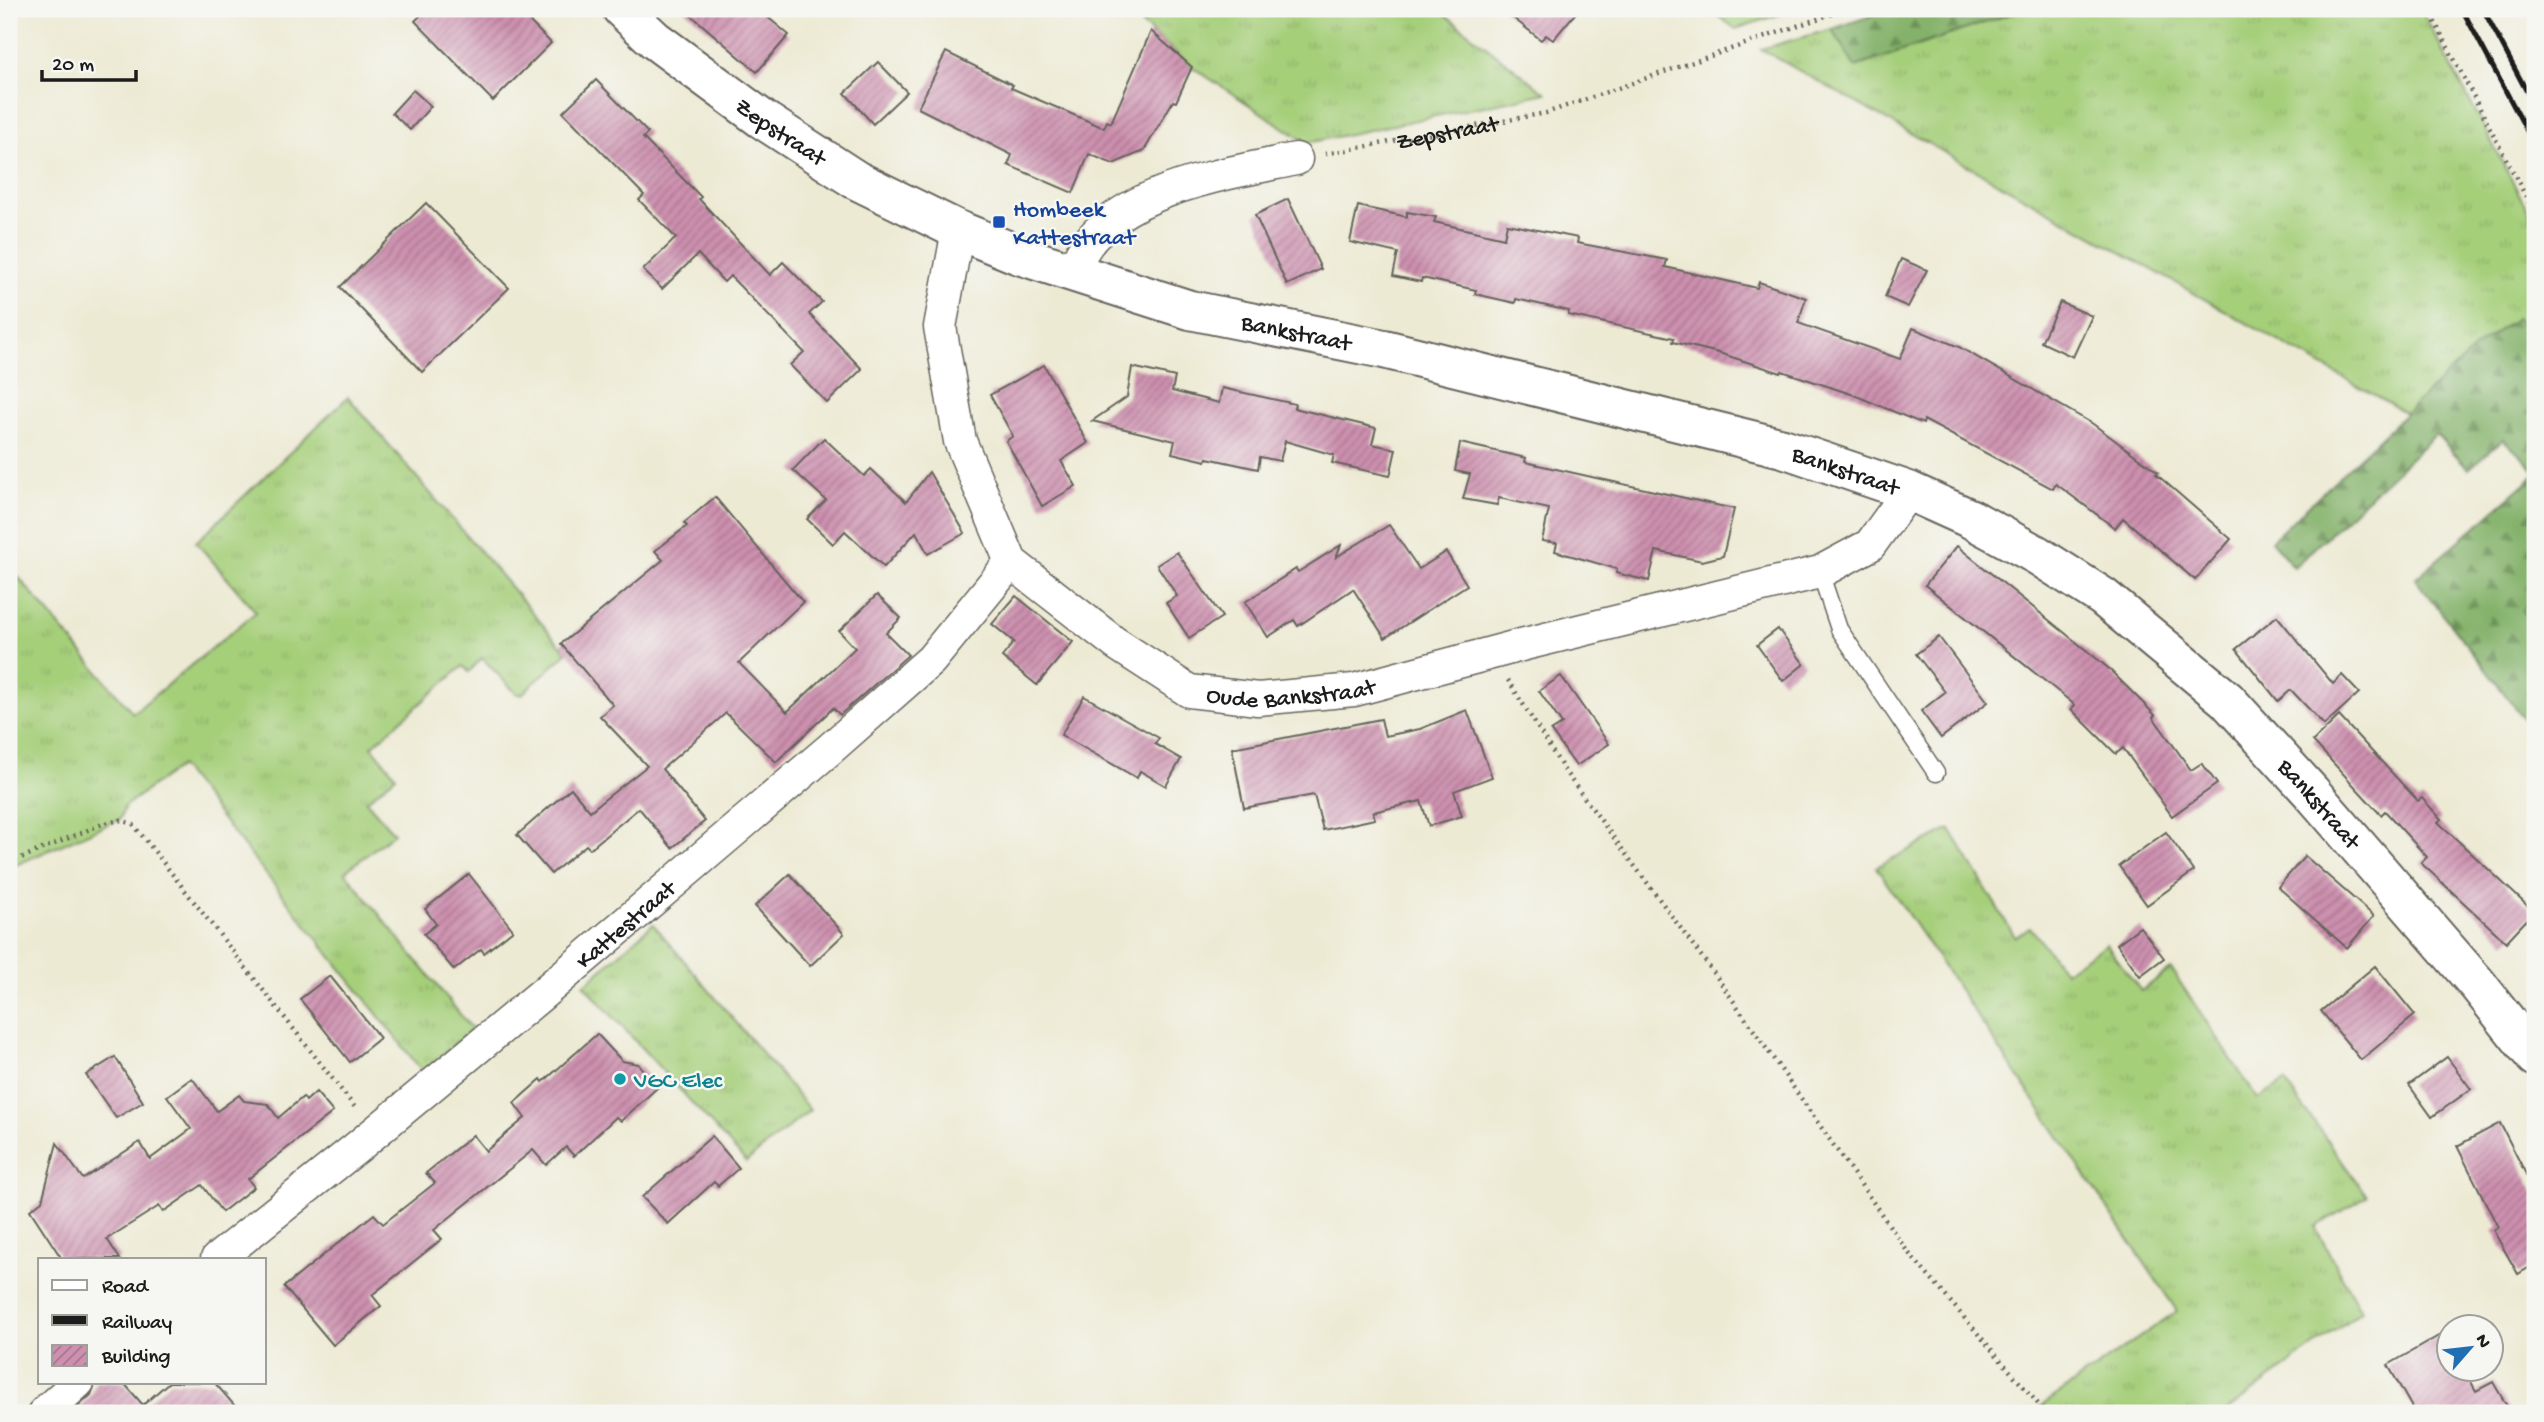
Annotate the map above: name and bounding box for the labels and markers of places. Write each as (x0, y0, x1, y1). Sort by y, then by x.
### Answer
place label: Hombeek Kattestraat (1013, 197, 1137, 254)
marker: Hombeek Kattestraat (991, 214, 1007, 230)
place label: VGC Elec (633, 1068, 723, 1097)
marker: VGC Elec (612, 1071, 628, 1087)

